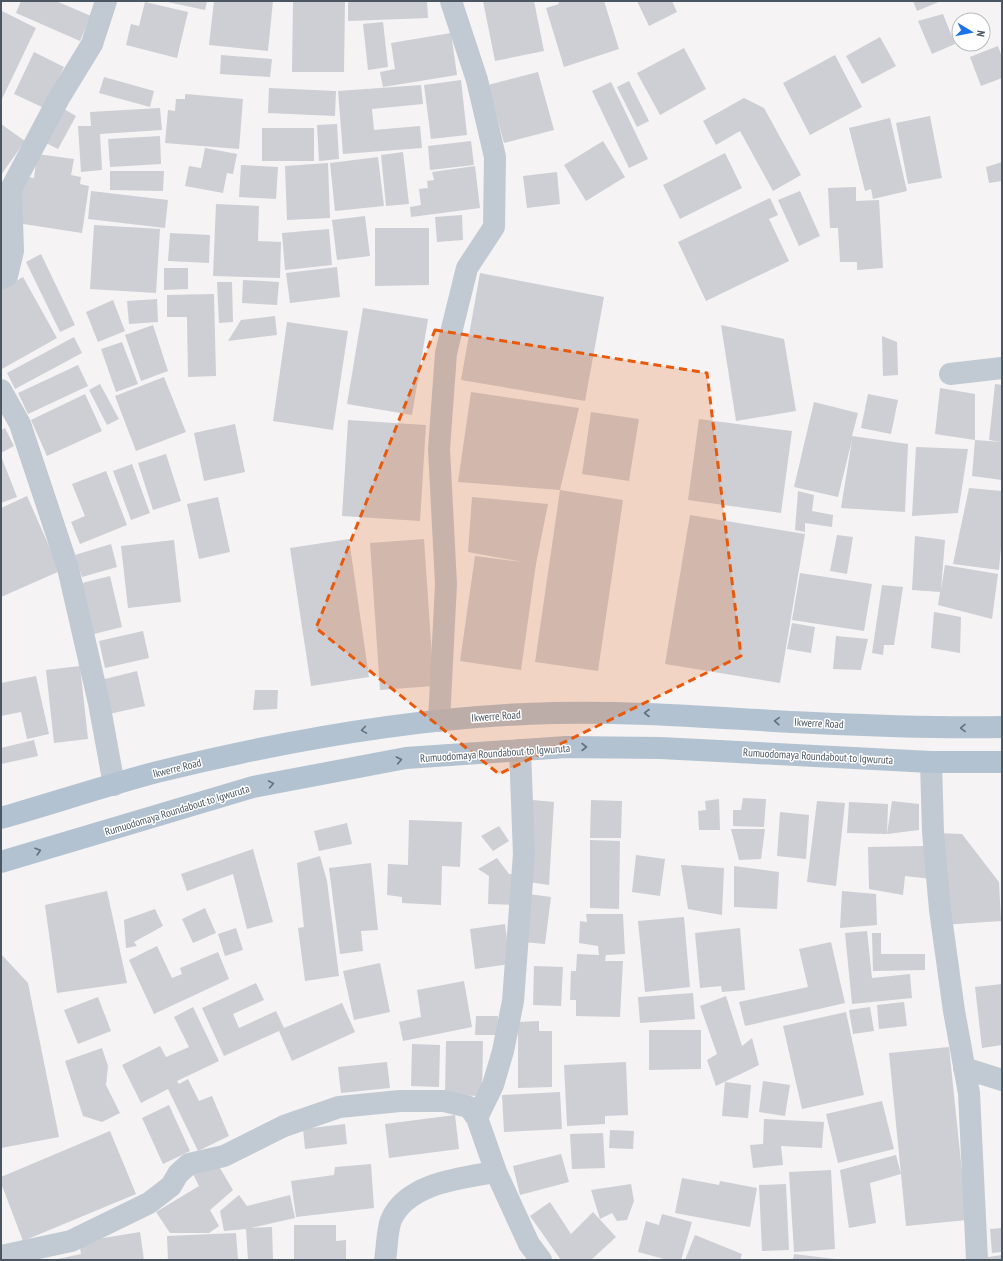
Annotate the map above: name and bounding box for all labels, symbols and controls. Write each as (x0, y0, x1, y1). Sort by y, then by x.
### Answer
north arrow (951, 12, 991, 52)
text: N (973, 30, 988, 38)
street label: Ikwerre Road (471, 707, 521, 725)
one-way arrow (644, 709, 650, 717)
street label: Ikwerre Road (794, 715, 844, 731)
one-way arrow (774, 716, 780, 725)
one-way arrow (960, 724, 966, 732)
one-way arrow (361, 725, 367, 733)
street label: Rumuodomaya Roundabout to Igwuruta (419, 741, 571, 765)
one-way arrow (581, 743, 587, 751)
street label: Rumuodomaya Roundabout to Igwuruta (742, 745, 894, 767)
street label: Ikwerre Road (151, 755, 203, 781)
one-way arrow (395, 756, 402, 765)
one-way arrow (268, 780, 274, 788)
street label: Rumuodomaya Roundabout to Igwuruta (103, 781, 251, 839)
one-way arrow (35, 847, 42, 856)

